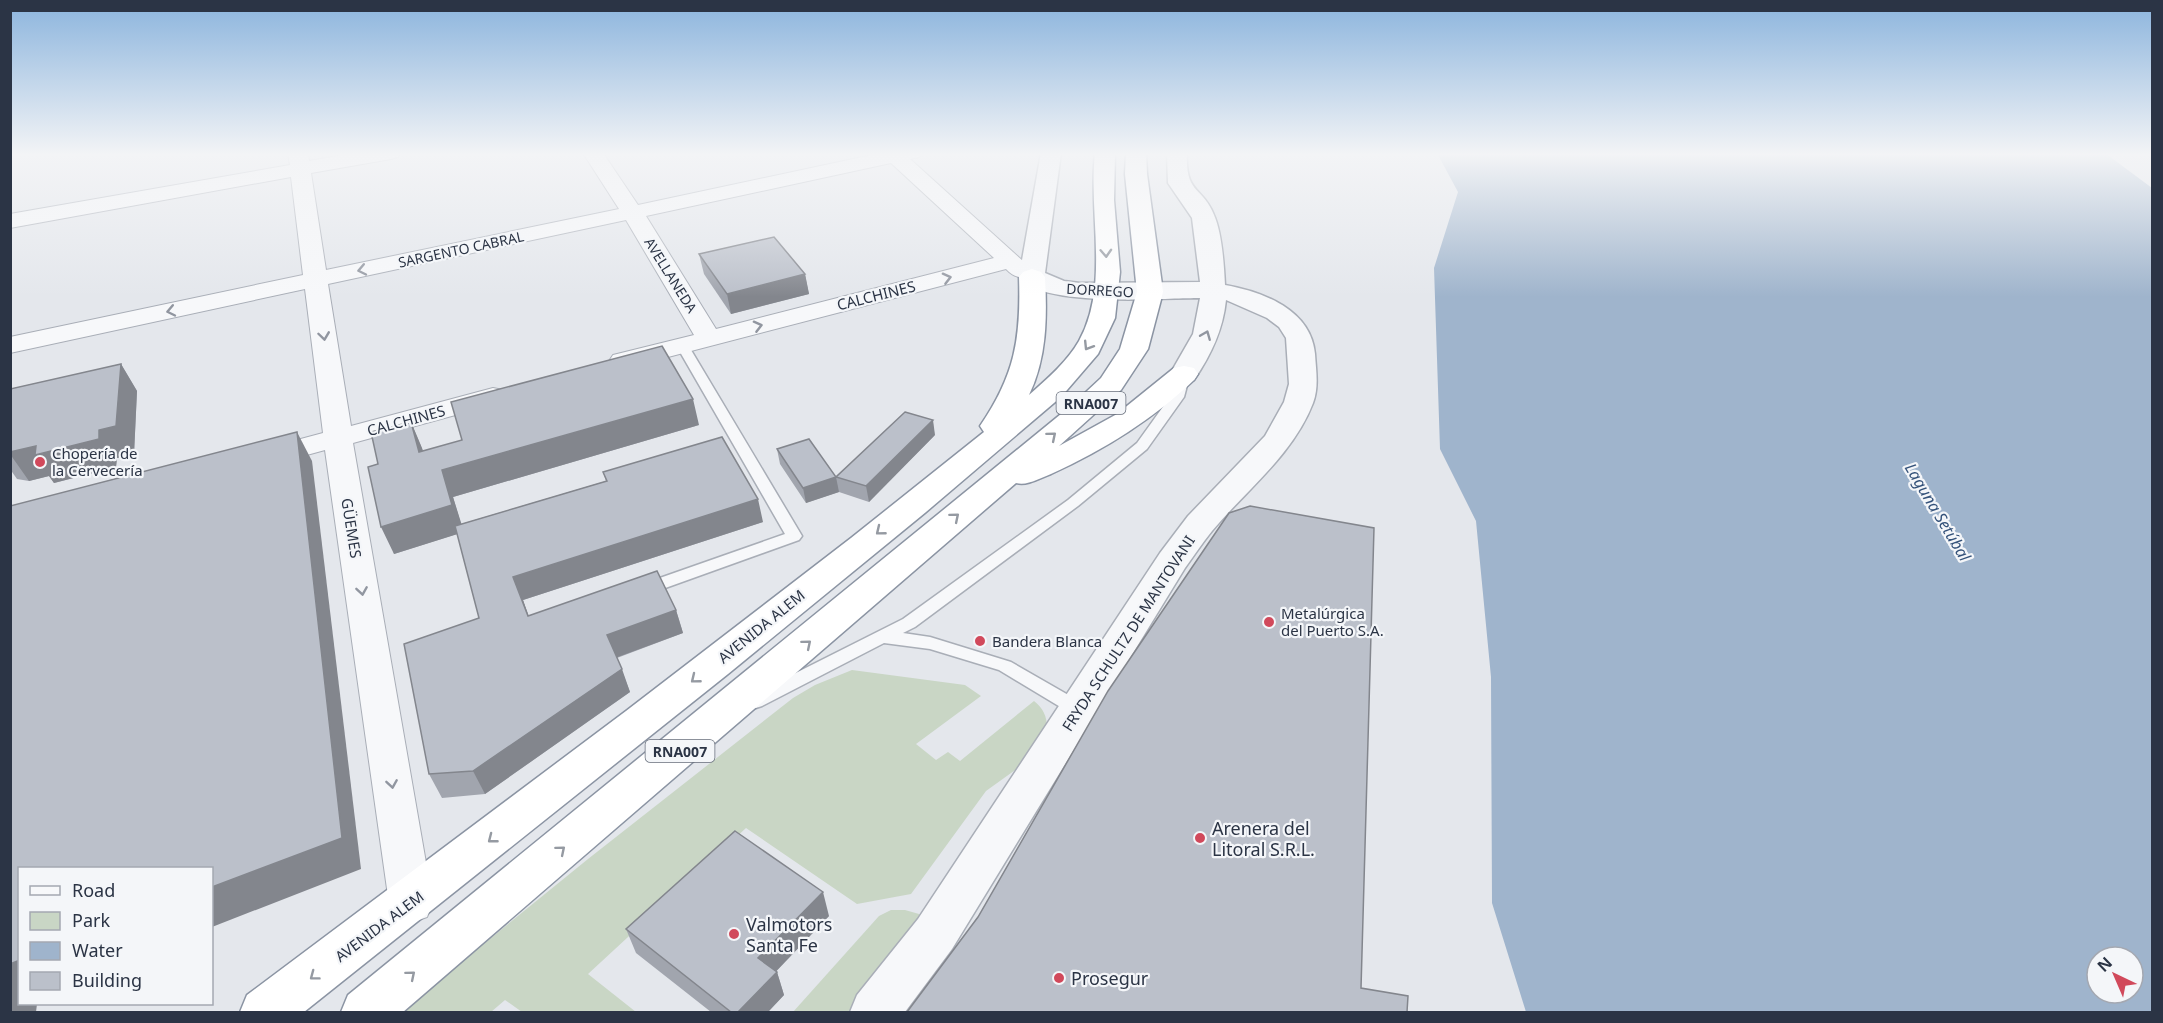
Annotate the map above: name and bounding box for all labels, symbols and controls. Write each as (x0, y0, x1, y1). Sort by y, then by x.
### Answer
street label: SARGENTO CABRAL (396, 226, 526, 272)
street label: AVELLANEDA (640, 234, 702, 316)
one-way arrow (1100, 248, 1113, 257)
one-way arrow (357, 263, 367, 276)
one-way arrow (941, 272, 951, 285)
street label: CALCHINES (835, 276, 917, 314)
street label: DORREGO (1066, 279, 1134, 301)
one-way arrow (167, 303, 177, 316)
one-way arrow (752, 320, 762, 333)
one-way arrow (1199, 330, 1211, 341)
one-way arrow (317, 332, 329, 341)
one-way arrow (1085, 340, 1096, 351)
road number: RNA007 (1056, 392, 1126, 414)
street label: CALCHINES (365, 400, 447, 440)
one-way arrow (1046, 432, 1057, 443)
place label: Chopería de la Cervecería (52, 443, 143, 480)
marker: Chopería de la Cervecería (33, 455, 47, 469)
water label: Laguna Setúbal (1900, 459, 1976, 566)
street label: GÜEMES (337, 497, 367, 559)
one-way arrow (948, 513, 959, 524)
one-way arrow (876, 524, 887, 535)
street label: FRYDA SCHULTZ DE MANTOVANI (1057, 531, 1199, 735)
street label: AVENIDA ALEM (713, 585, 809, 667)
one-way arrow (356, 587, 368, 596)
place label: Metalúrgica del Puerto S.A. (1281, 603, 1384, 640)
marker: Metalúrgica del Puerto S.A. (1262, 615, 1276, 629)
place label: Bandera Blanca (992, 631, 1102, 651)
marker: Bandera Blanca (973, 634, 987, 648)
one-way arrow (800, 640, 811, 651)
one-way arrow (691, 672, 702, 683)
road number: RNA007 (646, 740, 714, 762)
one-way arrow (386, 779, 398, 789)
place label: Arenera del Litoral S.R.L. (1212, 816, 1315, 861)
marker: Arenera del Litoral S.R.L. (1193, 831, 1207, 845)
one-way arrow (488, 832, 499, 843)
one-way arrow (554, 847, 565, 858)
legend (18, 867, 213, 1005)
text: Road (72, 878, 115, 902)
street label: AVENIDA ALEM (331, 886, 427, 966)
text: Park (72, 908, 110, 932)
place label: Valmotors Santa Fe (746, 912, 832, 957)
marker: Valmotors Santa Fe (727, 927, 741, 941)
text: Water (72, 938, 123, 962)
north arrow (2085, 945, 2145, 1005)
text: N (2092, 952, 2117, 977)
place label: Prosegur (1071, 966, 1149, 990)
text: Building (72, 968, 142, 992)
one-way arrow (309, 968, 320, 979)
marker: Prosegur (1052, 971, 1066, 985)
one-way arrow (405, 972, 416, 983)

